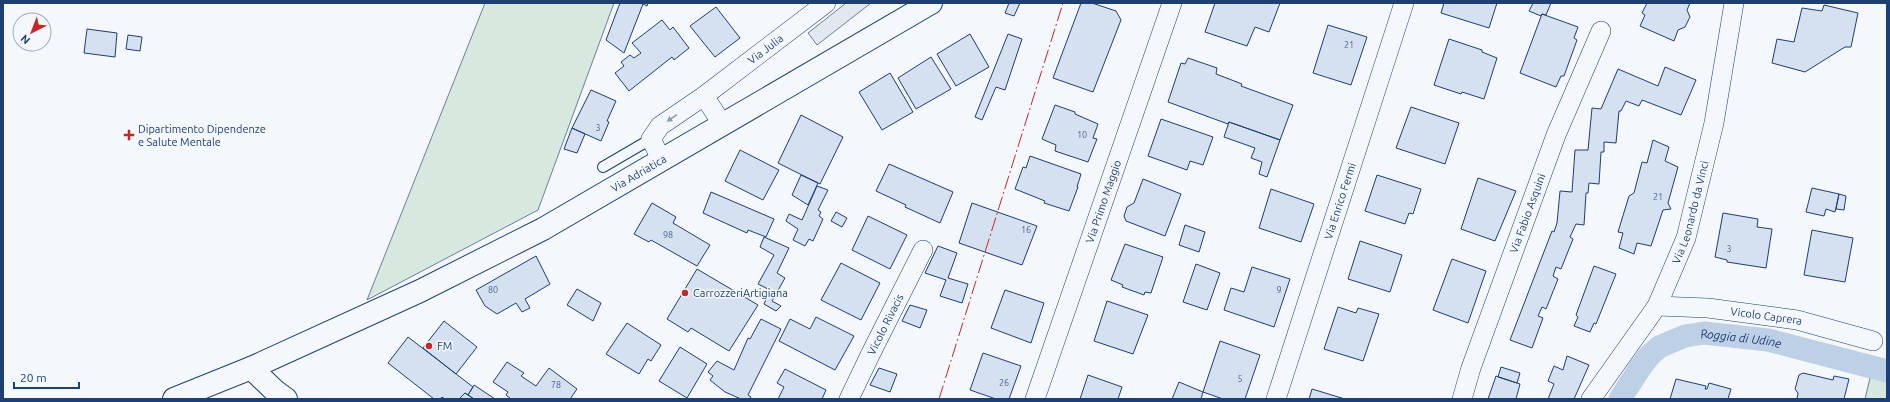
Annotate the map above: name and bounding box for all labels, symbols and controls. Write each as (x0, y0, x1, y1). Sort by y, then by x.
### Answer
north arrow (12, 12, 52, 52)
text: N (18, 32, 32, 47)
street label: Via Julia (746, 32, 786, 66)
house number: 21 (1344, 40, 1354, 50)
one-way arrow (667, 114, 677, 122)
place label: Dipartimento Dipendenze e Salute Mentale (138, 123, 266, 148)
house number: 3 (595, 123, 601, 133)
marker: Dipartimento Dipendenze e Salute Mentale (123, 129, 135, 141)
house number: 10 (1077, 130, 1087, 140)
street label: Via Adriatica (609, 153, 668, 194)
street label: Via Primo Maggio (1083, 158, 1123, 245)
street label: Via Leonardo da Vinci (1670, 159, 1711, 265)
street label: Via Enrico Fermi (1322, 161, 1358, 241)
street label: Via Fabio Asquini (1507, 172, 1547, 255)
house number: 21 (1653, 192, 1663, 202)
house number: 16 (1021, 225, 1031, 235)
house number: 98 (663, 230, 673, 240)
house number: 3 (1726, 244, 1732, 254)
house number: 80 (488, 285, 498, 295)
house number: 9 (1276, 285, 1282, 295)
place label: CarrozzeriArtigiana (693, 287, 788, 299)
marker: CarrozzeriArtigiana (680, 288, 690, 298)
street label: Vicolo Rivacis (865, 292, 906, 357)
street label: Vicolo Caprera (1730, 305, 1804, 327)
water label: Roggia di Udine (1699, 326, 1783, 350)
place label: FM (437, 340, 452, 352)
marker: FM (424, 341, 434, 351)
scale bar (14, 364, 79, 390)
text: 20 m (20, 371, 47, 384)
house number: 5 (1237, 374, 1243, 384)
house number: 26 (999, 378, 1009, 388)
house number: 78 (551, 380, 561, 390)

